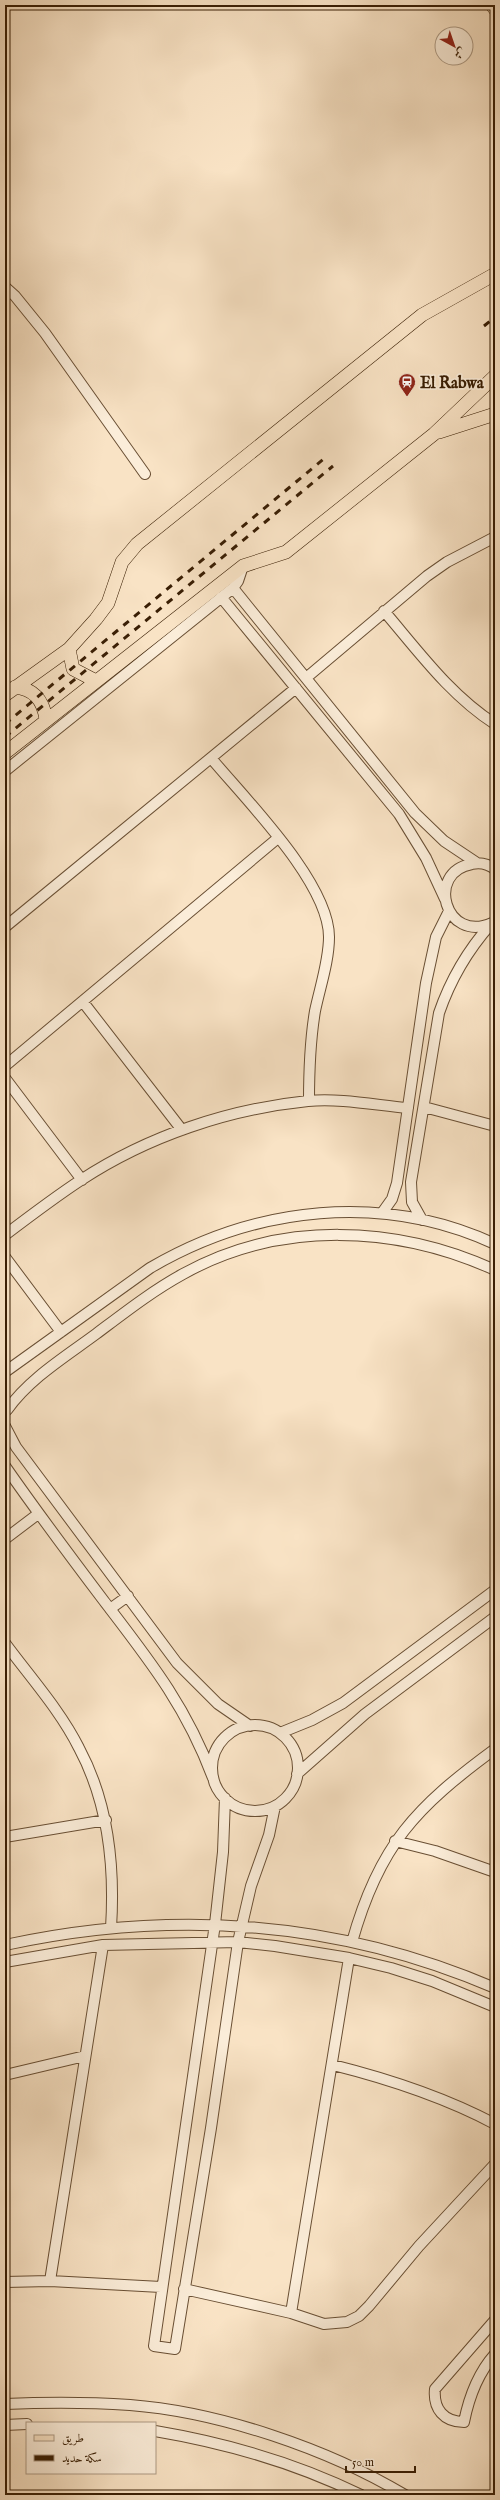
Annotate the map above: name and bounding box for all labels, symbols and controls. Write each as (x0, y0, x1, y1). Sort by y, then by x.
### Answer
north arrow (434, 26, 474, 66)
text: ش (451, 44, 468, 62)
station icon: El Rabwa (397, 372, 417, 397)
place label: El Rabwa (420, 374, 485, 394)
legend (26, 2422, 156, 2474)
text: طريق (62, 2431, 84, 2446)
scale bar (346, 2448, 415, 2474)
text: سكة حديد (62, 2451, 102, 2466)
text: 50 m (352, 2455, 374, 2470)

